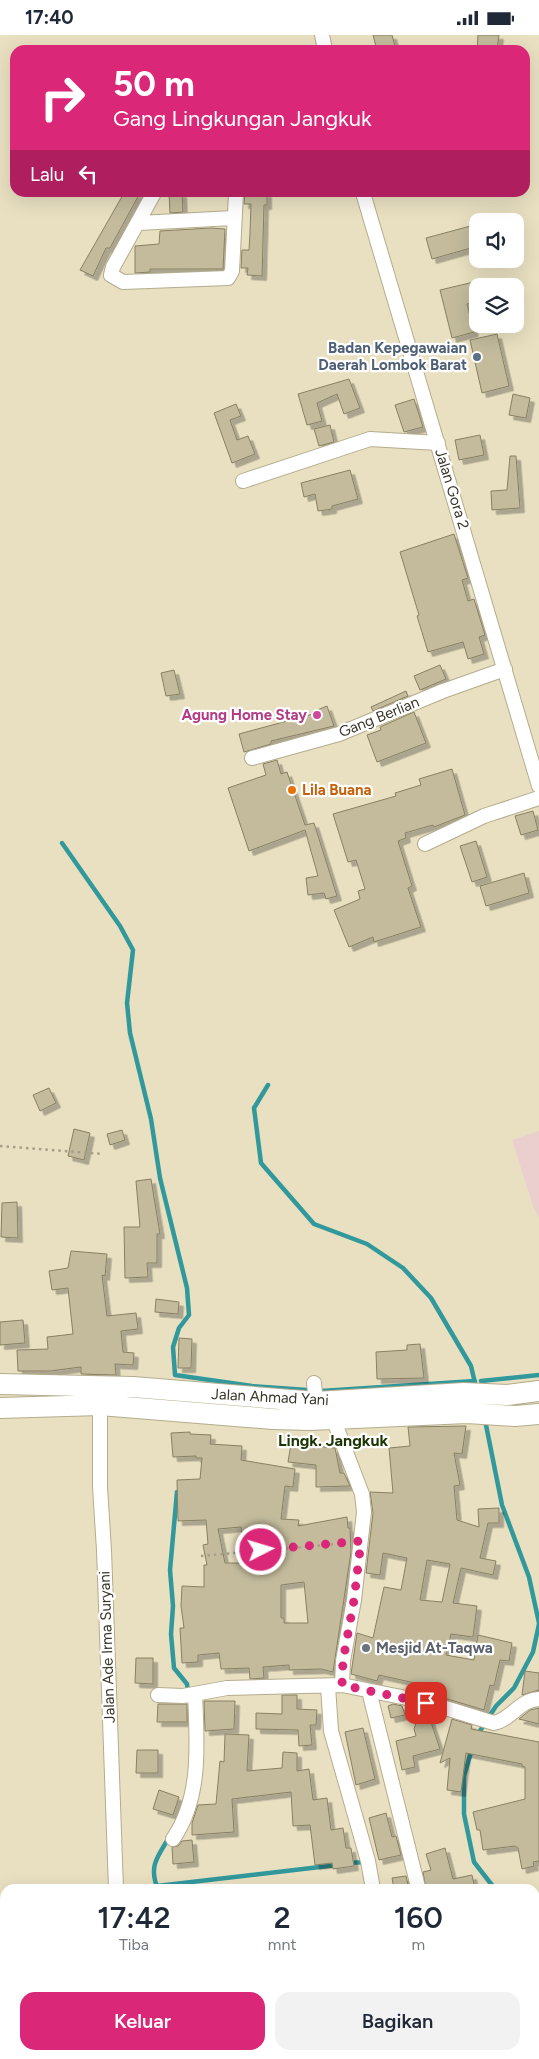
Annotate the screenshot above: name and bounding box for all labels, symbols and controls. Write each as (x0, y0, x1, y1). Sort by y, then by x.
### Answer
text: 17:40 (25, 6, 74, 29)
text: 50 m (113, 63, 195, 105)
icon: right (30, 65, 95, 130)
text: Gang Lingkungan Jangkuk (113, 105, 372, 132)
icon: left (74, 160, 102, 188)
text: Lalu (30, 163, 64, 186)
map controls (469, 213, 524, 333)
button: sound (469, 213, 524, 268)
button: layers (469, 278, 524, 333)
place label: Badan Kepegawaian Daerah Lombok Barat (318, 339, 467, 374)
marker: Badan Kepegawaian Daerah Lombok Barat (471, 351, 483, 363)
street label: Jalan Gora 2 (431, 447, 473, 531)
street label: Gang Berlian (336, 693, 422, 741)
place label: Agung Home Stay (181, 706, 307, 724)
marker: Agung Home Stay (311, 709, 323, 721)
place label: Lila Buana (302, 781, 371, 799)
marker: Lila Buana (286, 784, 298, 796)
street label: Jalan Ahmad Yani (211, 1385, 329, 1409)
district label: Lingk. Jangkuk (278, 1431, 389, 1450)
position arrow (234, 1523, 286, 1575)
street label: Jalan Ade Irma Suryani (95, 1571, 119, 1723)
place label: Mesjid At-Taqwa (376, 1639, 493, 1657)
marker: Mesjid At-Taqwa (360, 1642, 372, 1654)
pin (405, 1682, 447, 1724)
icon: arrive (412, 1689, 440, 1717)
text: 17:42 (97, 1899, 171, 1936)
text: 2 (274, 1899, 291, 1936)
text: 160 (394, 1899, 443, 1936)
text: Tiba (119, 1935, 149, 1954)
text: mnt (268, 1935, 296, 1954)
text: m (411, 1935, 425, 1954)
button: Keluar (20, 1992, 265, 2050)
button: Bagikan (275, 1992, 520, 2050)

